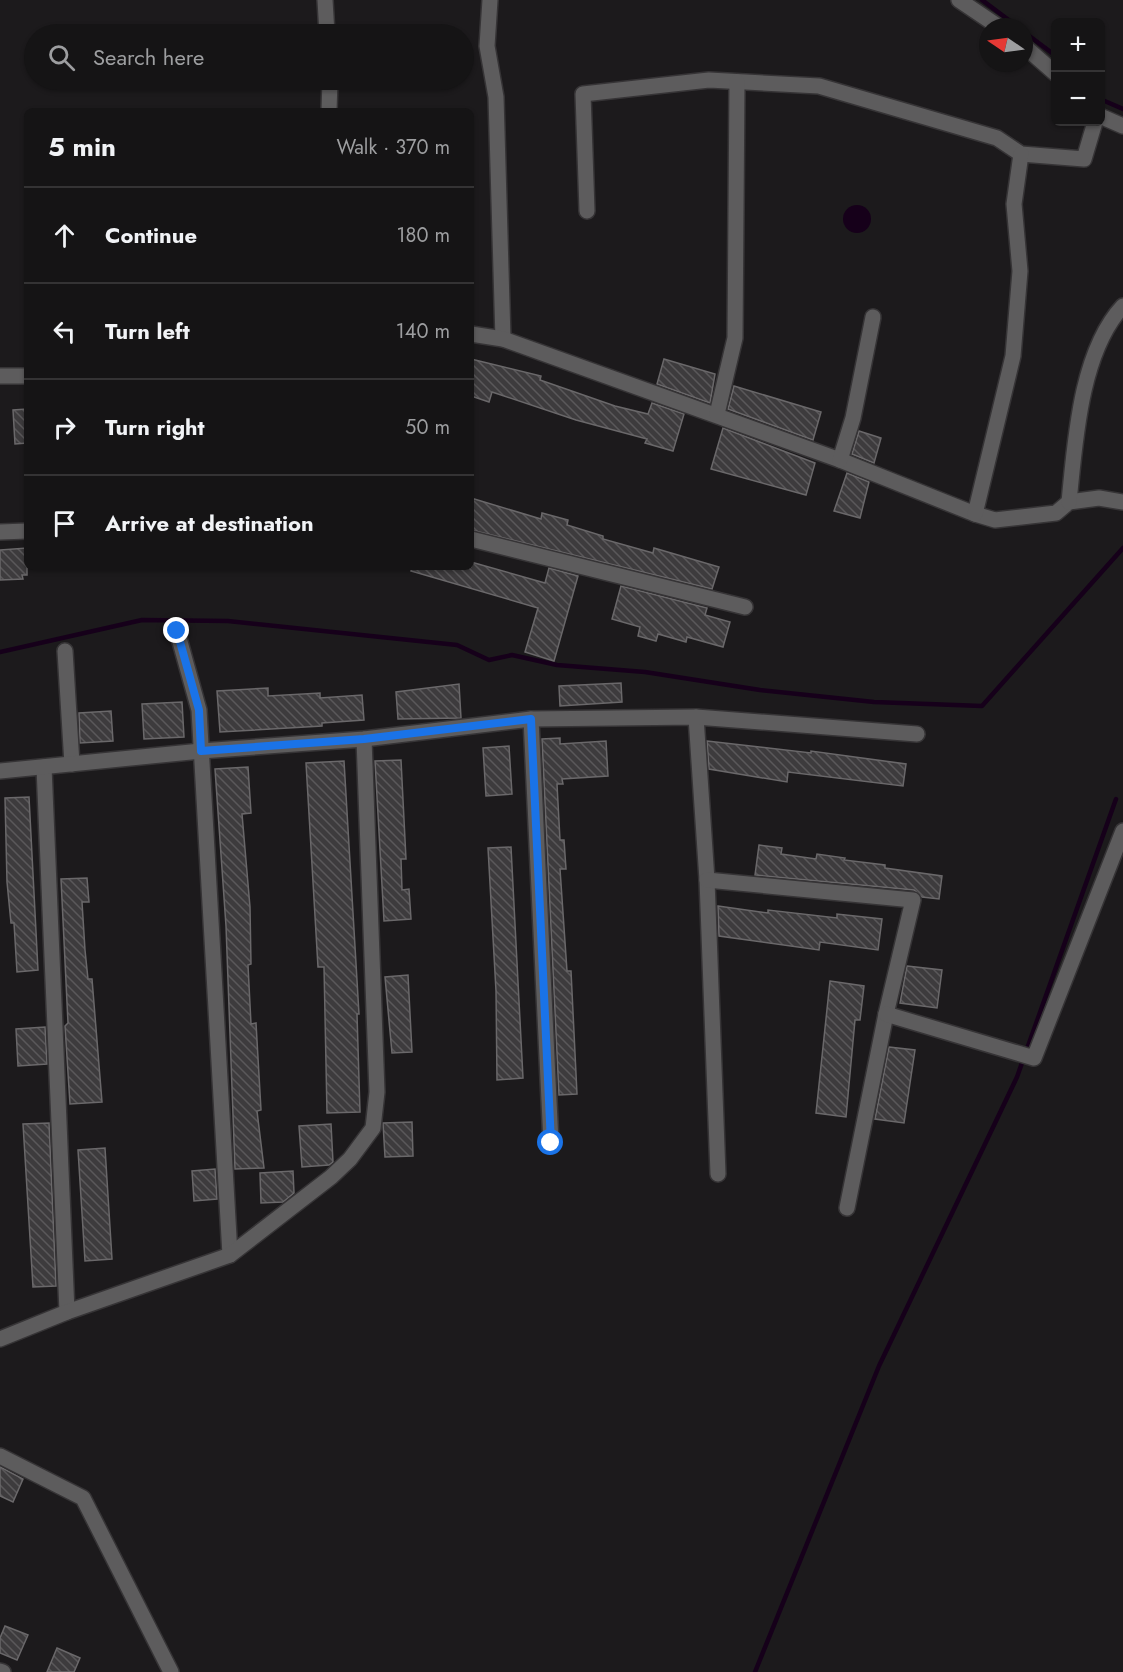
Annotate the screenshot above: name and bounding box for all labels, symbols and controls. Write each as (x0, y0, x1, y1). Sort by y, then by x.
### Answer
north arrow (979, 18, 1033, 72)
map controls (1051, 18, 1105, 126)
button: + (1051, 18, 1105, 72)
search box (24, 24, 474, 90)
icon: search (45, 41, 78, 74)
text: Search here (93, 41, 204, 73)
button: − (1051, 72, 1105, 126)
text: 5 min (48, 128, 116, 166)
text: Walk · 370 m (336, 133, 450, 162)
icon: ahead (48, 219, 81, 252)
text: Continue (105, 219, 197, 251)
text: 180 m (396, 221, 450, 250)
icon: left (48, 315, 81, 348)
text: Turn left (105, 315, 190, 347)
text: 140 m (396, 317, 450, 346)
icon: right (48, 411, 81, 444)
text: Turn right (105, 411, 205, 443)
text: 50 m (405, 413, 450, 442)
icon: arrive (48, 507, 81, 540)
text: Arrive at destination (105, 507, 314, 539)
route end (163, 617, 189, 643)
route start (537, 1129, 563, 1155)

